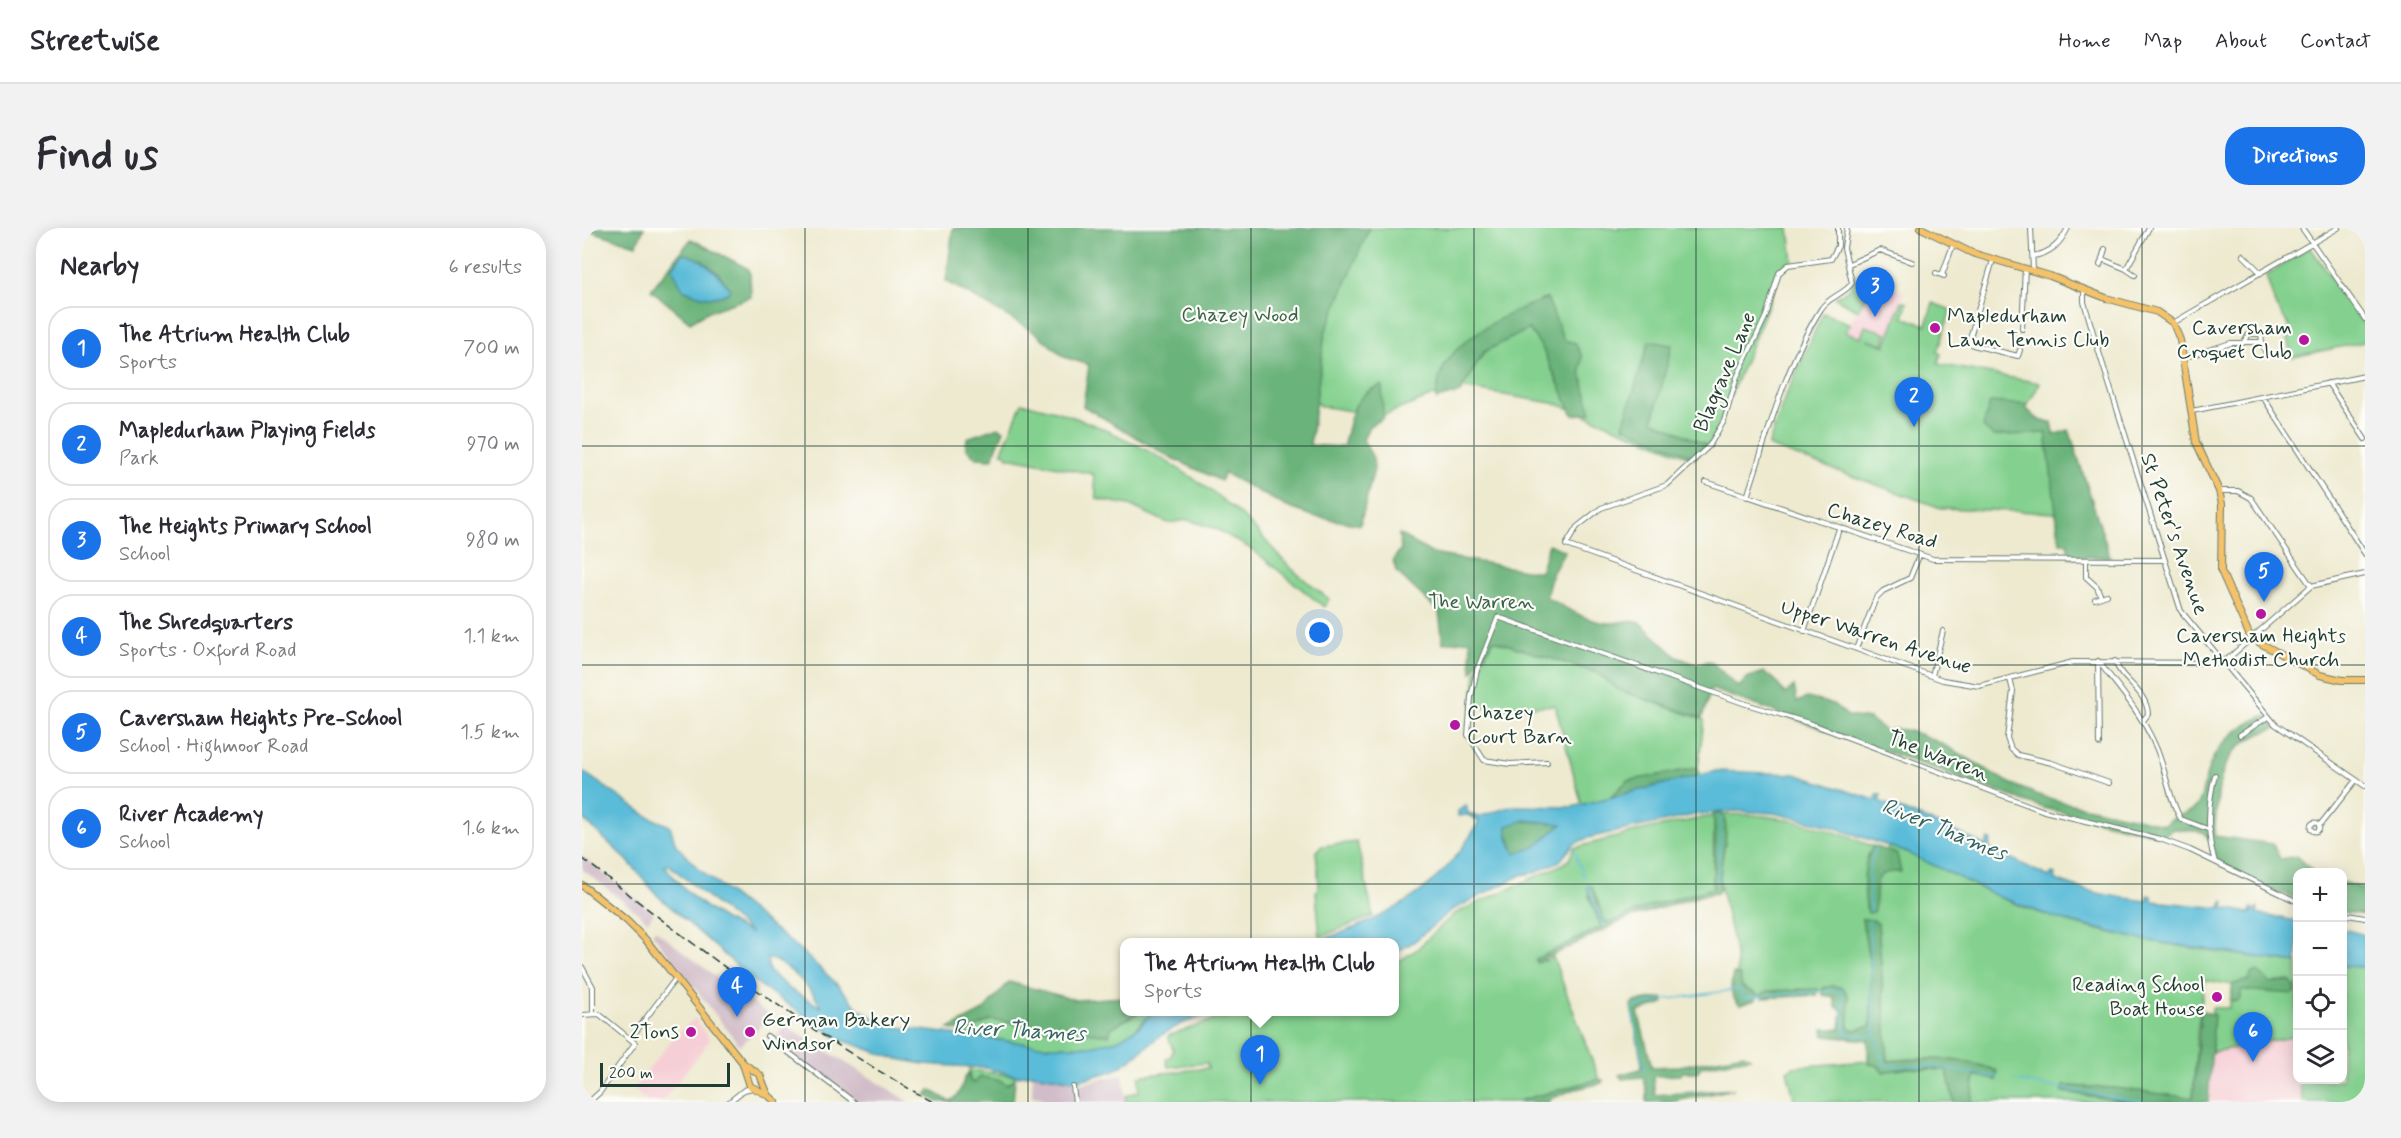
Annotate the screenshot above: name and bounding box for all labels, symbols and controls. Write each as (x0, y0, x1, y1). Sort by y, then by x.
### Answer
text: Streetwise (30, 23, 160, 60)
text: Home (2059, 27, 2111, 55)
text: Map (2144, 27, 2182, 55)
text: About (2215, 27, 2267, 55)
text: Contact (2300, 27, 2371, 55)
button: Directions (2225, 127, 2365, 185)
text: Find us (36, 129, 158, 184)
text: Nearby (60, 250, 139, 284)
text: 6 results (449, 254, 522, 281)
pin: 3 (1856, 268, 1894, 317)
park label: Chazey Wood (1181, 301, 1299, 329)
place label: Mapledurham Lawn Tennis Club (1947, 302, 2109, 354)
street label: Blagrave Lane (1687, 308, 1764, 437)
place label: Caversham Croquet Club (2176, 314, 2292, 366)
text: The Atrium Health Club (119, 321, 350, 349)
marker: Mapledurham Lawn Tennis Club (1928, 321, 1942, 335)
marker: Caversham Croquet Club (2297, 333, 2311, 347)
text: 1 (77, 335, 86, 362)
text: 700 m (463, 335, 520, 362)
text: Sports (119, 349, 177, 376)
pin: 2 (1894, 378, 1934, 427)
text: Mapledurham Playing Fields (119, 417, 375, 445)
text: 2 (77, 431, 86, 458)
text: 970 m (467, 431, 520, 458)
text: Park (119, 445, 159, 472)
street label: St Peter's Avenue (2133, 449, 2215, 619)
street label: Chazey Road (1823, 496, 1941, 556)
text: The Heights Primary School (119, 513, 372, 541)
text: 3 (77, 527, 86, 554)
text: 980 m (466, 527, 520, 554)
text: School (119, 541, 171, 568)
pin: 5 (2244, 552, 2284, 602)
park label: The Warren (1428, 588, 1535, 616)
street label: Upper Warren Avenue (1777, 593, 1975, 681)
marker: Caversham Heights Methodist Church (2254, 607, 2268, 621)
text: The Shredquarters (119, 609, 293, 637)
your location (1305, 618, 1334, 647)
place label: Caversham Heights Methodist Church (2176, 622, 2346, 674)
text: 4 (76, 623, 87, 650)
text: 1.1 km (463, 623, 520, 650)
text: Sports · Oxford Road (119, 637, 296, 664)
place label: Chazey Court Barn (1467, 699, 1572, 751)
text: Caversham Heights Pre-School (119, 705, 402, 733)
marker: Chazey Court Barn (1448, 718, 1462, 732)
text: 5 (76, 719, 88, 746)
text: 1.5 km (460, 719, 520, 746)
street label: The Warren (1883, 724, 1993, 788)
text: School · Highmoor Road (119, 733, 308, 760)
water label: River Thames (1878, 792, 2013, 869)
text: River Academy (119, 801, 263, 829)
text: 6 (76, 815, 87, 842)
text: 1.6 km (462, 815, 520, 842)
text: School (119, 829, 171, 856)
map controls (2293, 868, 2347, 1084)
button: + (2293, 868, 2347, 922)
button: − (2293, 922, 2347, 976)
popup (1120, 938, 1399, 1016)
text: The Atrium Health Club (1144, 950, 1375, 978)
pin: 4 (718, 968, 756, 1017)
place label: Reading School Boat House (2072, 971, 2205, 1023)
button: locate (2293, 976, 2347, 1030)
text: Sports (1144, 978, 1202, 1005)
marker: Reading School Boat House (2210, 990, 2224, 1004)
place label: German Bakery Windsor (762, 1006, 910, 1058)
pin: 6 (2234, 1012, 2272, 1062)
water label: River Thames (952, 1014, 1088, 1049)
place label: 2Tons (630, 1018, 679, 1046)
marker: 2Tons (684, 1025, 698, 1039)
marker: German Bakery Windsor (743, 1025, 757, 1039)
button: layers (2293, 1030, 2347, 1084)
pin: 1 (1240, 1036, 1280, 1085)
scale bar (600, 1060, 730, 1088)
text: 200 m (609, 1063, 653, 1084)

